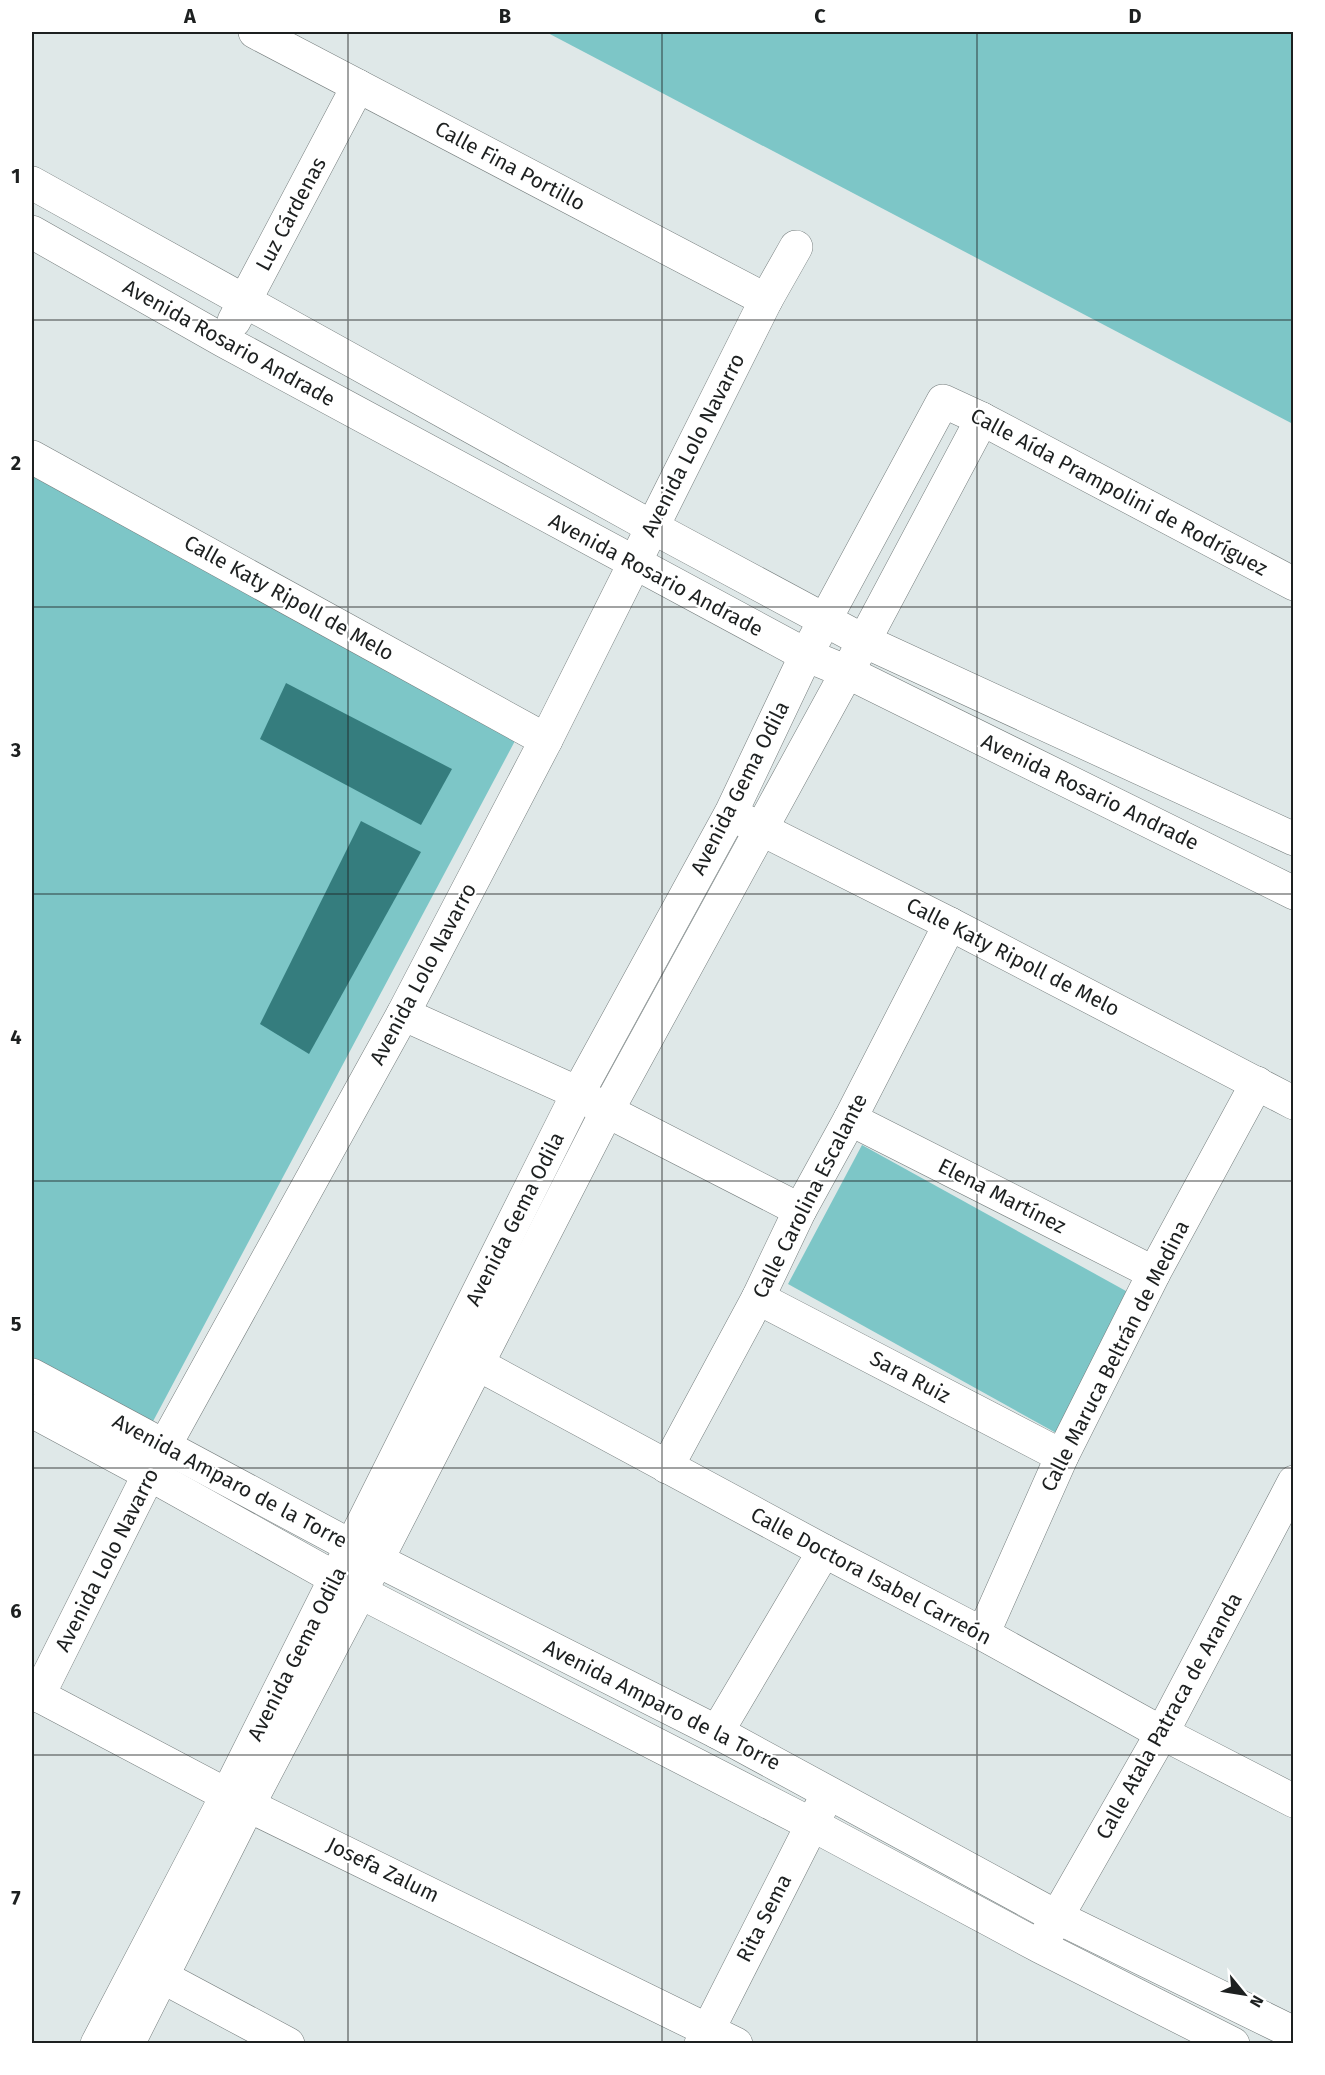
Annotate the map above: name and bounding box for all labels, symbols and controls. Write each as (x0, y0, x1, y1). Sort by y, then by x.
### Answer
text: A (183, 4, 197, 28)
text: B (499, 4, 511, 28)
text: C (814, 4, 826, 28)
text: D (1128, 4, 1142, 28)
street label: Calle Fina Portillo (430, 115, 590, 217)
street label: Luz Cárdenas (250, 153, 332, 275)
text: 1 (11, 164, 21, 188)
street label: Avenida Rosario Andrade (118, 274, 340, 412)
street label: Avenida Lolo Navarro (635, 349, 751, 541)
street label: Calle Aída Prampolini de Rodríguez (966, 402, 1272, 582)
text: 2 (11, 451, 21, 475)
street label: Avenida Rosario Andrade (545, 507, 767, 643)
street label: Calle Katy Ripoll de Melo (180, 529, 398, 667)
street label: Avenida Gema Odila (685, 697, 795, 879)
street label: Avenida Rosario Andrade (977, 728, 1203, 856)
text: 3 (10, 738, 21, 762)
street label: Avenida Lolo Navarro (364, 879, 482, 1069)
street label: Calle Katy Ripoll de Melo (902, 892, 1124, 1022)
text: 4 (10, 1025, 22, 1049)
street label: Calle Carolina Escalante (747, 1089, 873, 1303)
street label: Avenida Gema Odila (460, 1128, 570, 1310)
street label: Elena Martínez (934, 1153, 1070, 1239)
street label: Calle Maruca Beltrán de Medina (1035, 1216, 1195, 1496)
text: 5 (11, 1312, 22, 1336)
street label: Sara Ruiz (865, 1345, 955, 1409)
street label: Avenida Amparo de la Torre (108, 1408, 352, 1554)
street label: Avenida Lolo Navarro (49, 1464, 165, 1656)
street label: Calle Doctora Isabel Carreón (746, 1501, 996, 1651)
street label: Avenida Gema Odila (242, 1563, 352, 1745)
street label: Calle Atala Patraca de Aranda (1090, 1588, 1248, 1844)
text: 6 (10, 1599, 22, 1623)
street label: Avenida Amparo de la Torre (539, 1634, 785, 1776)
street label: Josefa Zalum (323, 1832, 443, 1908)
street label: Rita Sema (731, 1870, 797, 1966)
text: 7 (11, 1886, 21, 1910)
north arrow (1214, 1964, 1274, 2024)
text: N (1246, 1992, 1267, 2011)

